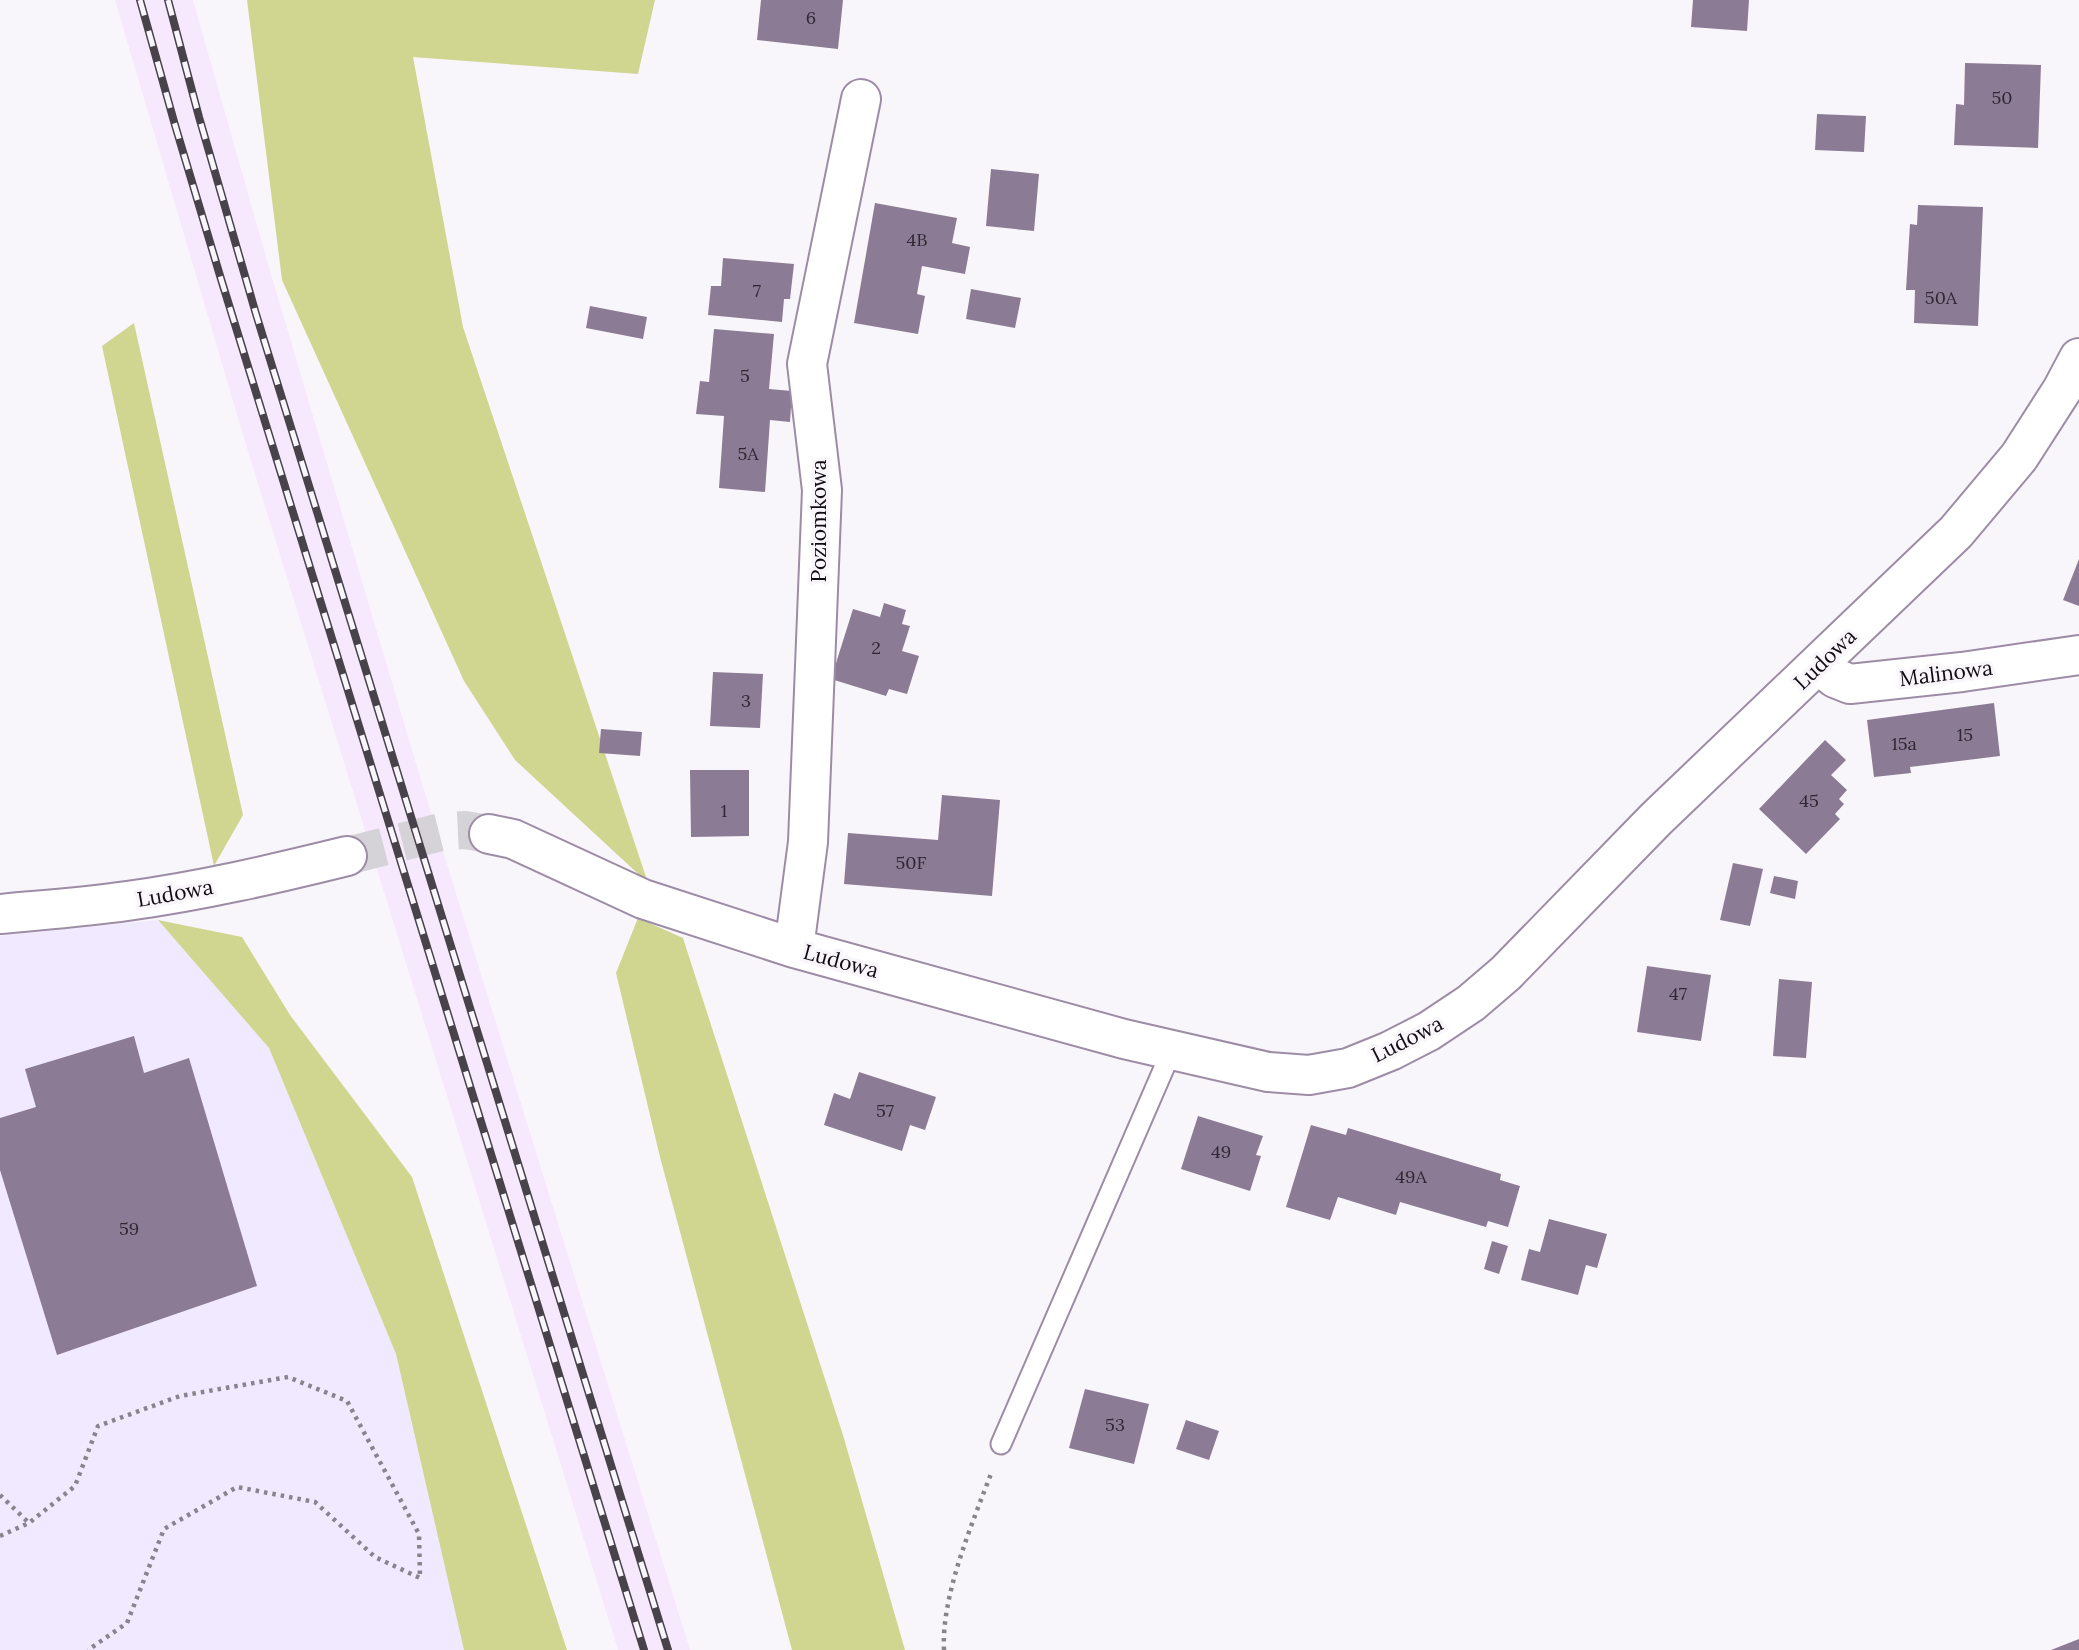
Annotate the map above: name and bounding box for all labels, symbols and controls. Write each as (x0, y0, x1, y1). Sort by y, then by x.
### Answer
house number: 6 (806, 6, 816, 29)
house number: 50 (1992, 86, 2013, 109)
house number: 4B (907, 228, 927, 251)
house number: 7 (753, 279, 761, 302)
house number: 50A (1925, 286, 1958, 309)
house number: 5 (740, 364, 750, 387)
house number: 5A (737, 442, 759, 465)
street label: Poziomkowa (805, 459, 832, 583)
street label: Ludowa (1788, 623, 1862, 695)
house number: 2 (871, 636, 881, 659)
street label: Malinowa (1898, 654, 1994, 692)
house number: 3 (741, 689, 751, 712)
house number: 15 (1957, 723, 1973, 746)
house number: 15a (1891, 732, 1917, 755)
house number: 45 (1799, 789, 1819, 812)
house number: 1 (721, 799, 727, 822)
house number: 50F (896, 851, 927, 874)
street label: Ludowa (135, 873, 215, 913)
street label: Ludowa (800, 938, 882, 984)
house number: 47 (1669, 982, 1687, 1005)
street label: Ludowa (1367, 1009, 1447, 1068)
house number: 57 (876, 1099, 894, 1122)
house number: 49 (1211, 1140, 1231, 1163)
house number: 49A (1395, 1165, 1427, 1188)
house number: 59 (119, 1217, 139, 1240)
house number: 53 (1105, 1413, 1125, 1436)

